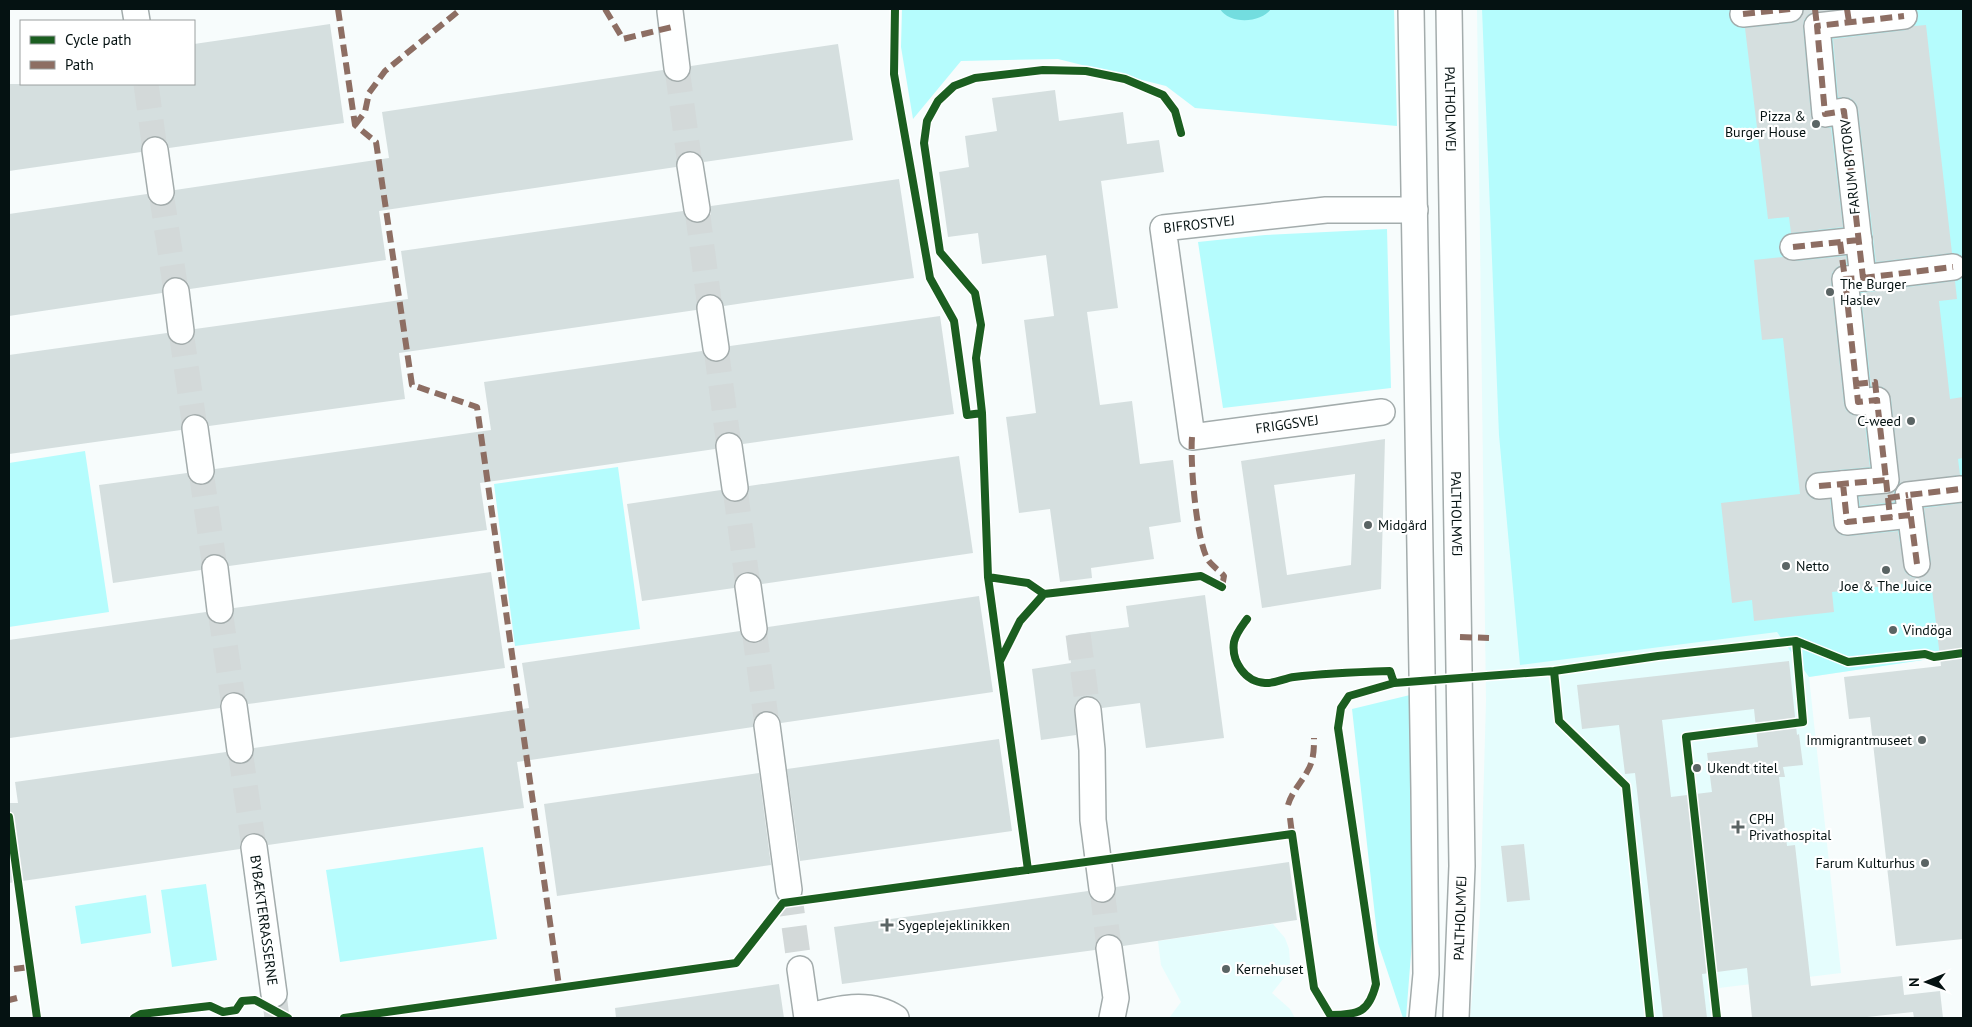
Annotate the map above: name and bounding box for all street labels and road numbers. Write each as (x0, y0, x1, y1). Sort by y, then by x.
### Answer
street label: PALTHOLMVEJ (1441, 66, 1460, 152)
street label: FARUM BYTORV (1836, 118, 1864, 216)
street label: BIFROSTVEJ (1163, 211, 1236, 237)
street label: FRIGGSVEJ (1254, 411, 1320, 437)
street label: PALTHOLMVEJ (1447, 471, 1466, 557)
street label: BYBÆKTERRASSERNE (246, 854, 282, 987)
street label: PALTHOLMVEJ (1450, 875, 1470, 961)

